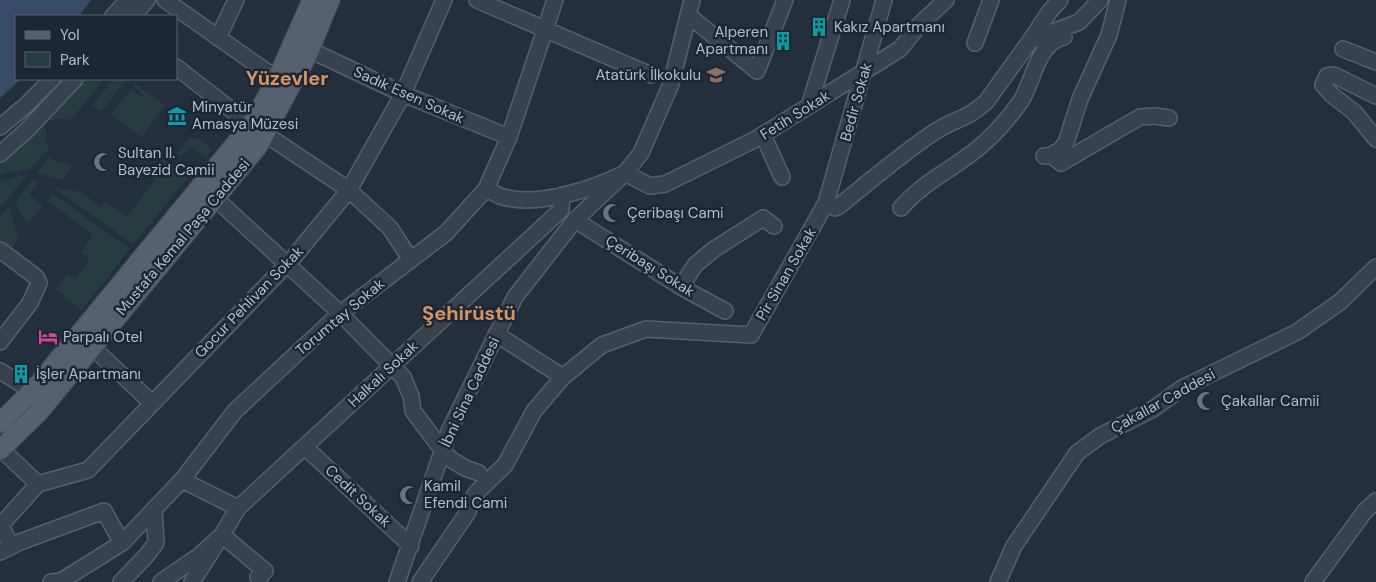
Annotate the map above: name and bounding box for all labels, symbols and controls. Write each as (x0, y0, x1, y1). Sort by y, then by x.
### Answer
legend (15, 15, 178, 80)
building icon: Kakız Apartmanı (808, 16, 830, 38)
place label: Kakız Apartmanı (834, 17, 945, 37)
place label: Alperen Apartmanı (696, 22, 768, 59)
text: Yol (60, 25, 80, 45)
building icon: Alperen Apartmanı (772, 30, 794, 52)
text: Park (60, 50, 90, 70)
street label: Bedir Sokak (835, 60, 877, 144)
street label: Sadık Esen Sokak (351, 62, 468, 129)
school or university icon: Atatürk İlkokulu (705, 64, 727, 86)
district label: Yüzevler (246, 65, 328, 91)
place label: Atatürk İlkokulu (595, 65, 701, 85)
street label: Fetih Sokak (756, 85, 834, 144)
place label: Minyatür Amasya Müzesi (192, 97, 298, 134)
museum icon: Minyatür Amasya Müzesi (166, 105, 188, 127)
place label: Sultan II. Bayezid Camii (118, 143, 214, 180)
mosque icon: Sultan II. Bayezid Camii (92, 151, 114, 173)
street label: Mustafa Kemal Paşa Caddesi (112, 154, 254, 320)
mosque icon: Çeribaşı Cami (601, 202, 623, 224)
place label: Çeribaşı Cami (627, 203, 724, 223)
street label: Pir Sinan Sokak (751, 223, 821, 324)
street label: Çeribaşı Sokak (602, 231, 699, 302)
street label: Gocur Pehlivan Sokak (190, 241, 308, 362)
street label: Torumtay Sokak (291, 274, 389, 360)
district label: Şehirüstü (422, 300, 516, 326)
hotel icon: Parpalı Otel (37, 326, 59, 348)
place label: Parpalı Otel (63, 327, 142, 347)
street label: İbni Sina Caddesi (436, 334, 504, 450)
street label: Halkalı Sokak (344, 336, 423, 412)
building icon: İşler Apartmanı (10, 363, 32, 385)
place label: İşler Apartmanı (36, 364, 141, 384)
street label: Çakallar Caddesi (1107, 364, 1219, 438)
mosque icon: Çakallar Camii (1195, 390, 1217, 412)
place label: Çakallar Camii (1221, 391, 1319, 411)
street label: Cedit Sokak (321, 460, 395, 532)
place label: Kamil Efendi Cami (424, 476, 507, 513)
mosque icon: Kamil Efendi Cami (398, 484, 420, 506)

